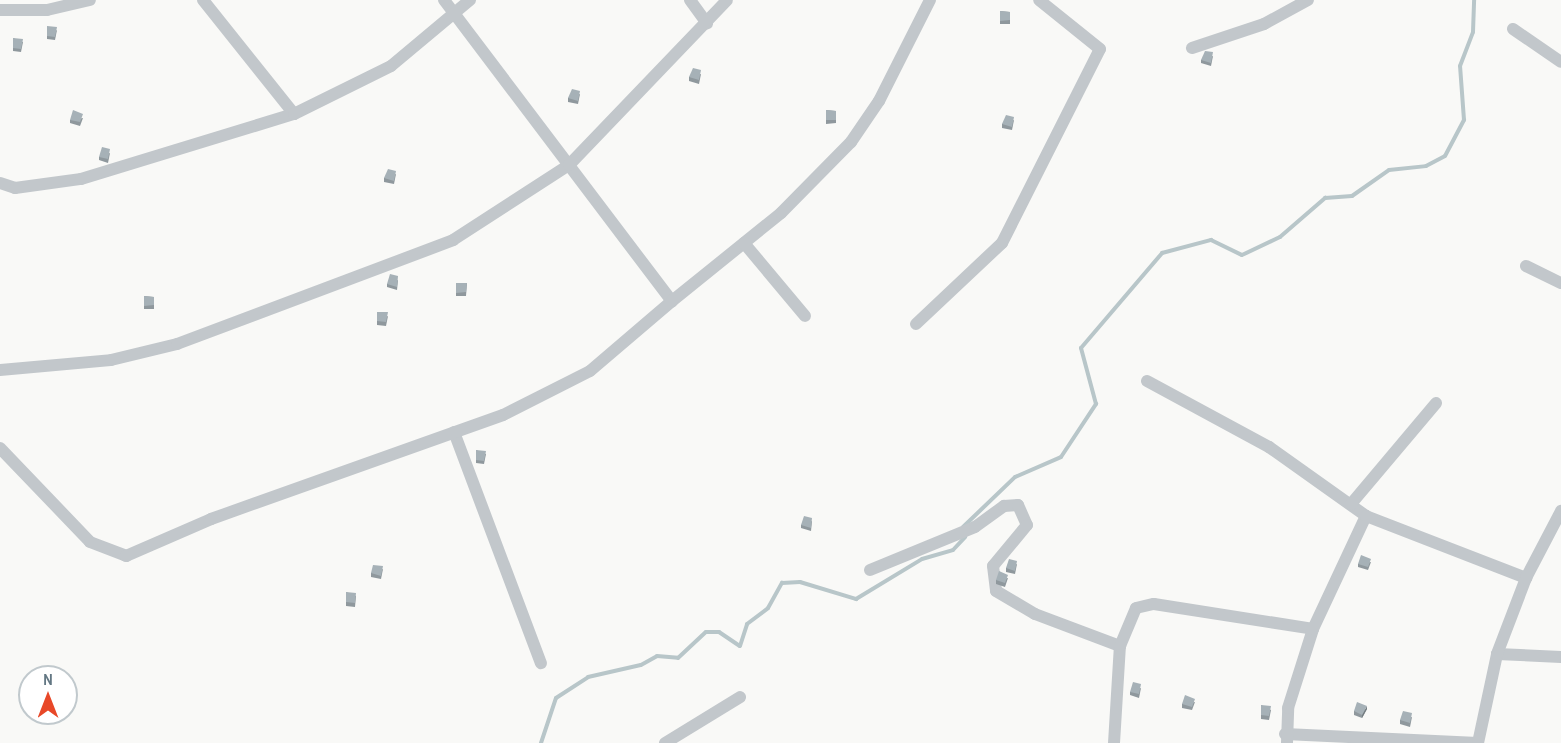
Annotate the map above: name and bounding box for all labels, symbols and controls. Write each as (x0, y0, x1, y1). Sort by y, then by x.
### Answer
north arrow (18, 665, 78, 725)
text: N (43, 668, 53, 690)

